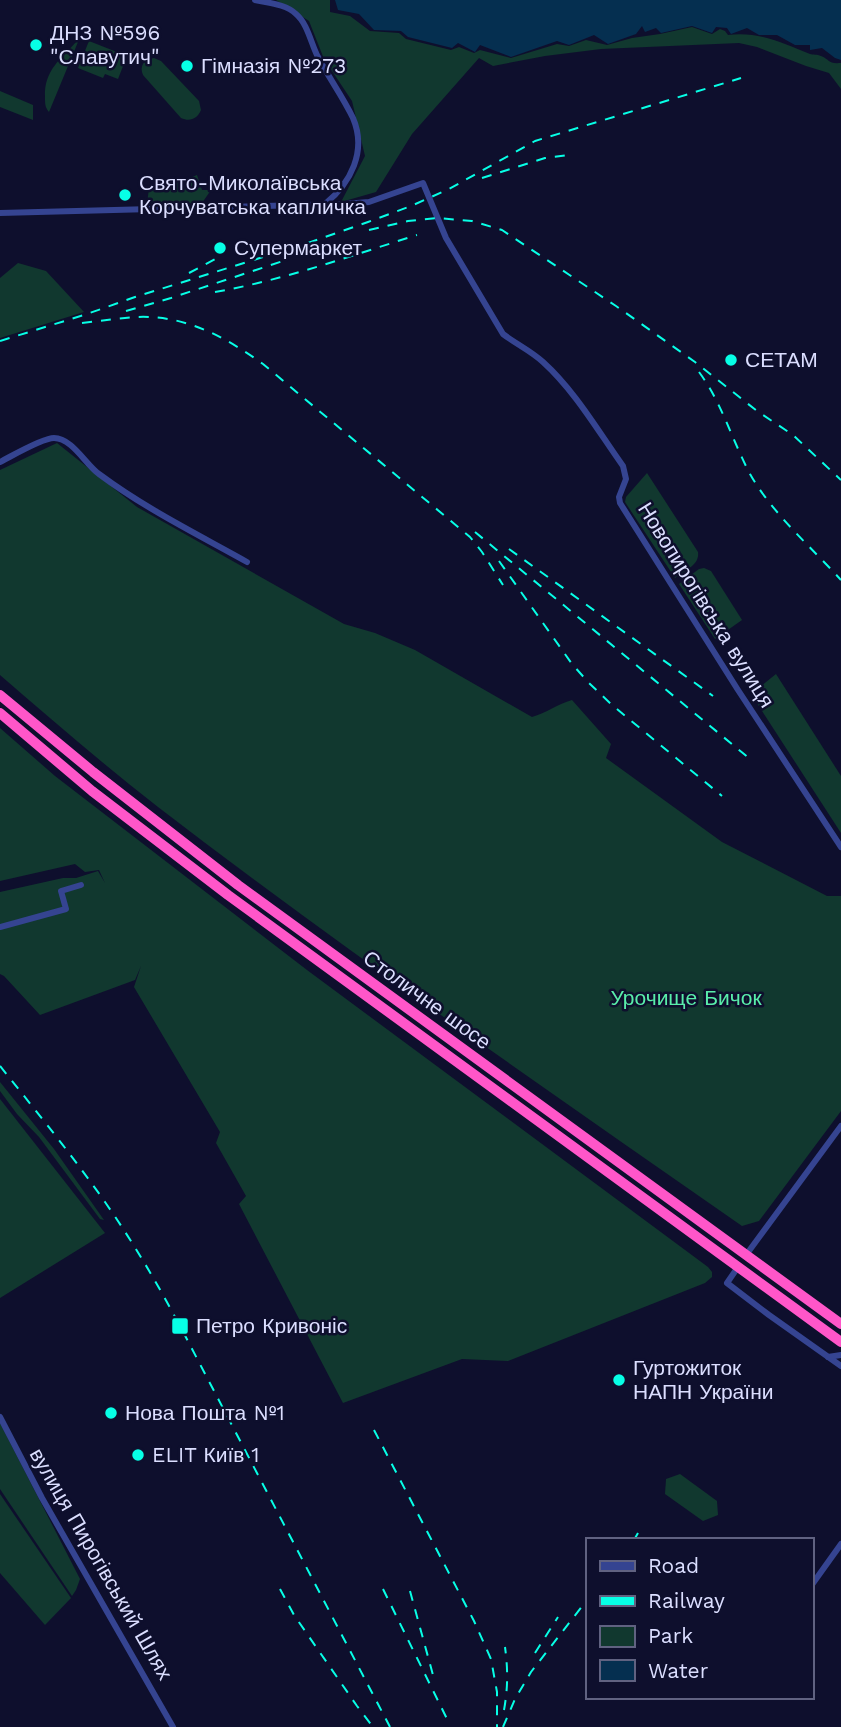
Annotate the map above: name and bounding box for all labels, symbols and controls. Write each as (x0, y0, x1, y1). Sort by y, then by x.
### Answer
place label: ДНЗ №596 "Славутич" (50, 20, 160, 69)
marker: ДНЗ №596 "Славутич" (28, 37, 44, 53)
place label: Гімназія №273 (201, 53, 346, 78)
marker: Гімназія №273 (179, 58, 195, 74)
place label: Свято-Миколаївська Корчуватська капличка (139, 170, 366, 219)
marker: Свято-Миколаївська Корчуватська капличка (117, 187, 133, 203)
place label: Супермаркет (234, 235, 363, 260)
marker: Супермаркет (212, 240, 228, 256)
place label: СЕТАМ (745, 347, 818, 372)
marker: СЕТАМ (723, 352, 739, 368)
street label: Новопирогівська вулиця (633, 498, 780, 712)
street label: Столичне шосе (359, 945, 496, 1054)
park label: Урочище Бичок (610, 985, 762, 1010)
place label: Петро Кривоніс (196, 1313, 347, 1338)
marker: Петро Кривоніс (170, 1316, 190, 1336)
place label: Гуртожиток НАПН України (633, 1355, 773, 1404)
marker: Гуртожиток НАПН України (611, 1372, 627, 1388)
place label: Нова Пошта №1 (125, 1400, 285, 1425)
marker: Нова Пошта №1 (103, 1405, 119, 1421)
place label: ELIT Київ 1 (152, 1442, 259, 1467)
street label: вулиця Пирогівський Шлях (25, 1443, 178, 1684)
marker: ELIT Київ 1 (130, 1447, 146, 1463)
legend (586, 1538, 813, 1699)
text: Road (648, 1553, 699, 1578)
text: Railway (648, 1588, 725, 1613)
text: Park (648, 1623, 693, 1648)
text: Water (648, 1658, 709, 1683)

